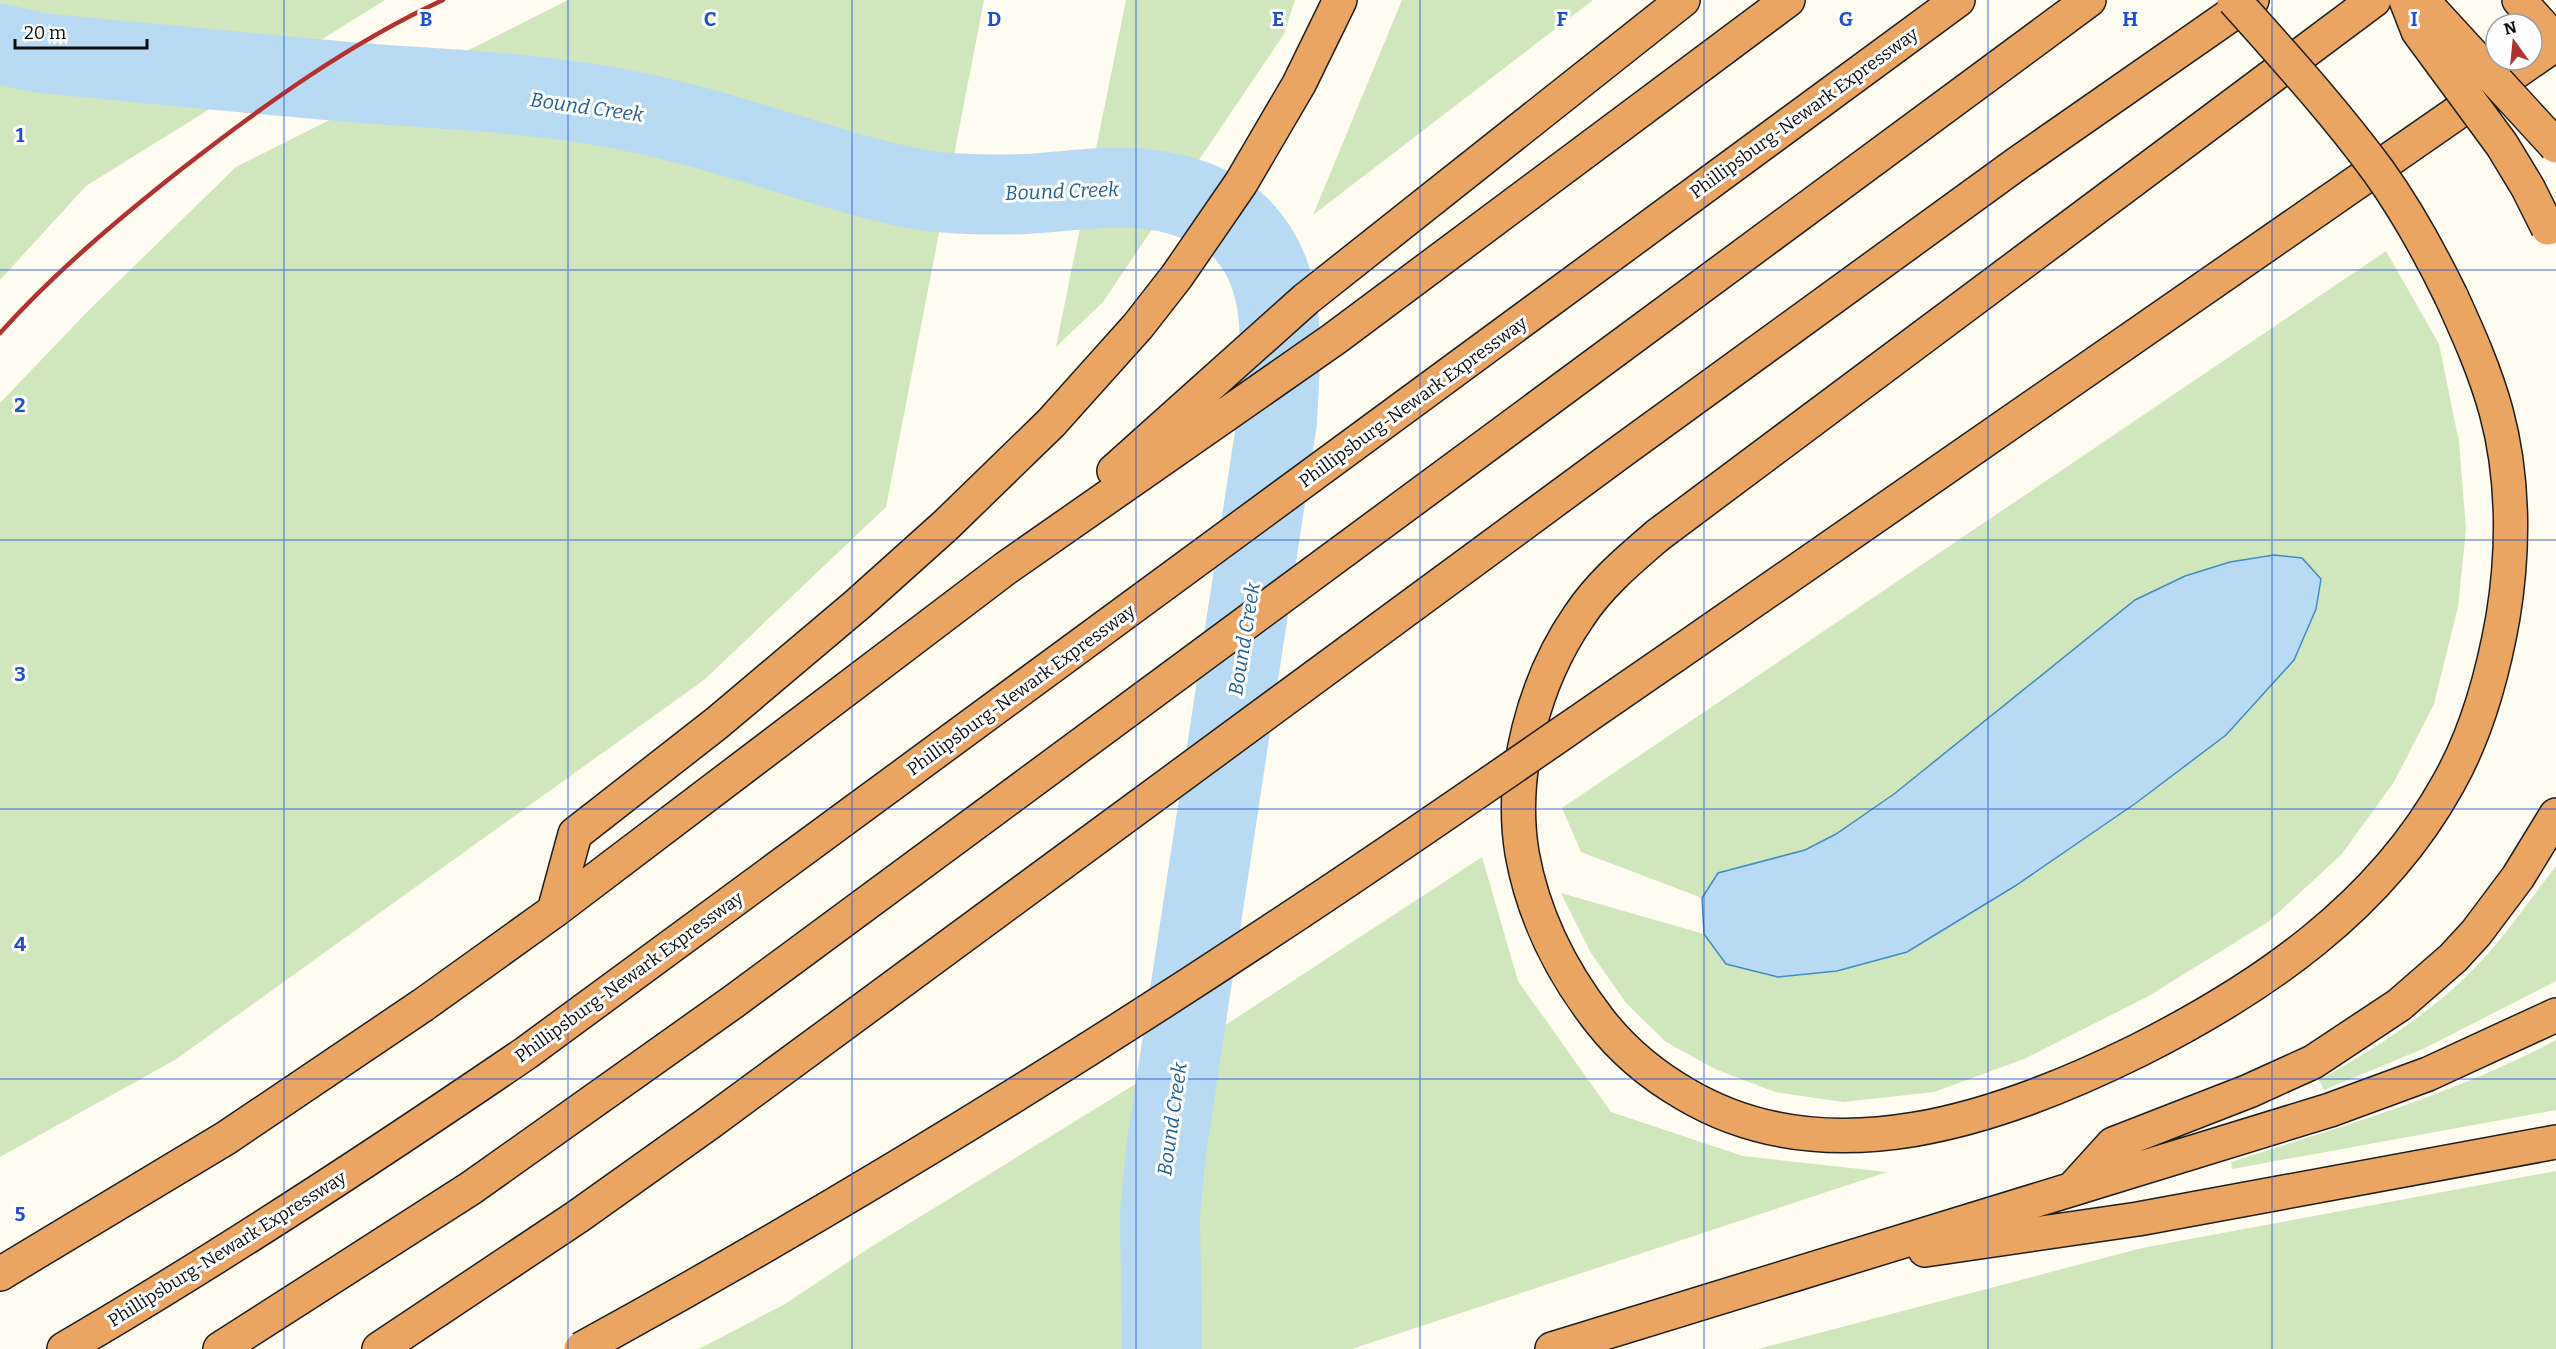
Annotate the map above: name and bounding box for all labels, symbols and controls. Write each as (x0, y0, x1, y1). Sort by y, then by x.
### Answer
text: B (420, 7, 433, 31)
text: C (704, 7, 716, 31)
text: D (987, 7, 1001, 31)
text: E (1272, 7, 1284, 31)
text: F (1556, 7, 1568, 31)
text: G (1839, 7, 1853, 31)
text: H (2122, 7, 2138, 31)
text: I (2410, 7, 2418, 31)
scale bar (15, 12, 147, 50)
north arrow (2484, 12, 2544, 72)
text: N (2502, 17, 2519, 39)
text: 20 m (24, 22, 66, 44)
street label: Phillipsburg-Newark Expressway (1686, 23, 1923, 203)
water label: Bound Creek (529, 87, 645, 127)
text: 1 (16, 123, 25, 147)
water label: Bound Creek (1005, 177, 1120, 205)
street label: Phillipsburg-Newark Expressway (1295, 312, 1532, 492)
text: 2 (14, 393, 26, 417)
water label: Bound Creek (1223, 581, 1265, 697)
street label: Phillipsburg-Newark Expressway (903, 600, 1140, 780)
text: 3 (14, 662, 26, 686)
street label: Phillipsburg-Newark Expressway (511, 887, 748, 1067)
text: 4 (14, 932, 26, 956)
water label: Bound Creek (1152, 1061, 1192, 1177)
street label: Phillipsburg-Newark Expressway (104, 1166, 351, 1332)
text: 5 (15, 1202, 26, 1226)

